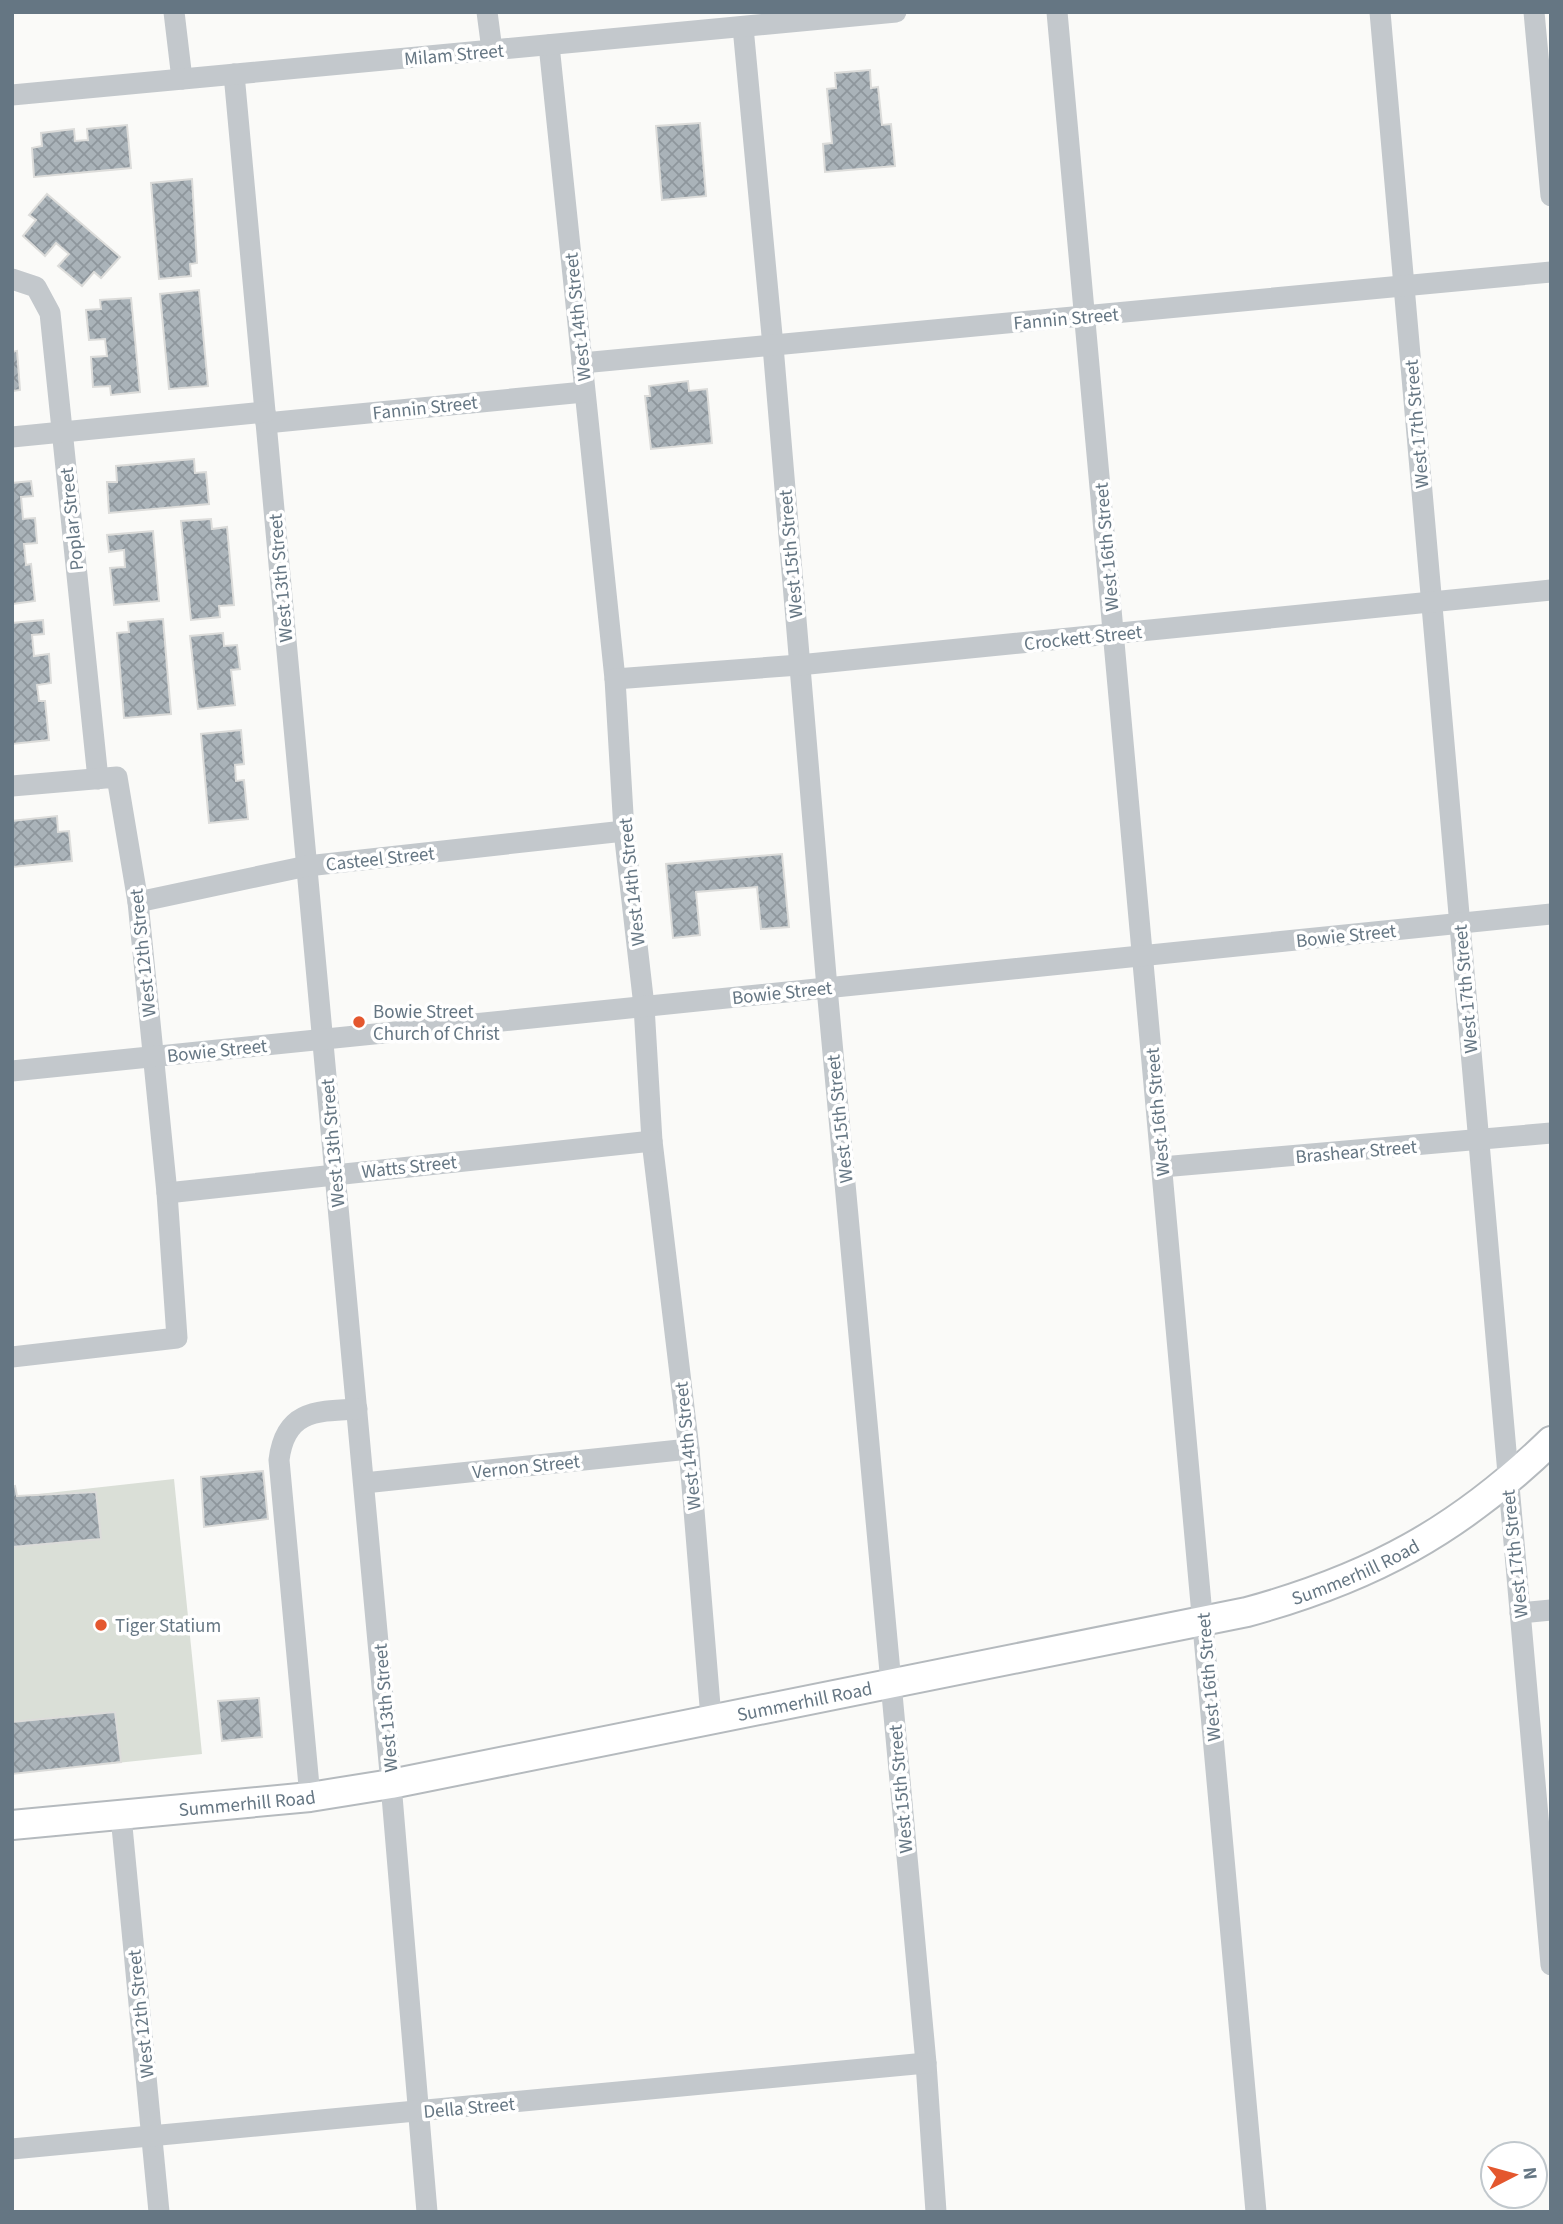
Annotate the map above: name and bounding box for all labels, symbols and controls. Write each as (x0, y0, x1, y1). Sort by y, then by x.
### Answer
street label: Milam Street (403, 38, 506, 73)
street label: West 14th Street (558, 251, 599, 383)
street label: Fannin Street (1012, 301, 1120, 338)
street label: West 17th Street (1398, 358, 1437, 489)
street label: Fannin Street (371, 389, 480, 427)
street label: Poplar Street (54, 465, 91, 572)
street label: West 16th Street (1088, 481, 1127, 612)
street label: West 15th Street (772, 488, 811, 619)
street label: West 13th Street (262, 512, 301, 643)
street label: Crockett Street (1023, 619, 1144, 658)
street label: West 14th Street (612, 816, 653, 948)
street label: Casteel Street (324, 840, 436, 879)
street label: West 12th Street (123, 887, 164, 1019)
street label: Bowie Street (1295, 918, 1398, 955)
street label: West 17th Street (1447, 923, 1486, 1054)
street label: Bowie Street (731, 975, 834, 1012)
place label: Bowie Street Church of Christ (373, 999, 500, 1048)
marker: Bowie Street Church of Christ (351, 1014, 367, 1030)
street label: Bowie Street (166, 1033, 269, 1070)
street label: West 16th Street (1139, 1046, 1178, 1177)
street label: West 15th Street (820, 1053, 861, 1185)
street label: West 13th Street (314, 1077, 353, 1208)
street label: Brashear Street (1294, 1134, 1419, 1171)
street label: Watts Street (360, 1149, 459, 1186)
street label: West 14th Street (668, 1380, 709, 1512)
street label: Vernon Street (471, 1448, 582, 1487)
street label: West 17th Street (1495, 1488, 1536, 1620)
street label: Summerhill Road (1288, 1533, 1425, 1613)
street label: West 16th Street (1190, 1611, 1229, 1742)
place label: Tiger Statium (115, 1613, 221, 1640)
marker: Tiger Statium (93, 1617, 109, 1633)
street label: West 13th Street (367, 1642, 406, 1773)
street label: Summerhill Road (735, 1676, 875, 1729)
street label: West 15th Street (882, 1723, 921, 1854)
street label: Summerhill Road (177, 1784, 318, 1824)
street label: West 12th Street (121, 1948, 162, 2080)
street label: Della Street (422, 2091, 517, 2126)
north arrow (1479, 2140, 1549, 2210)
text: N (1515, 2166, 1544, 2181)

